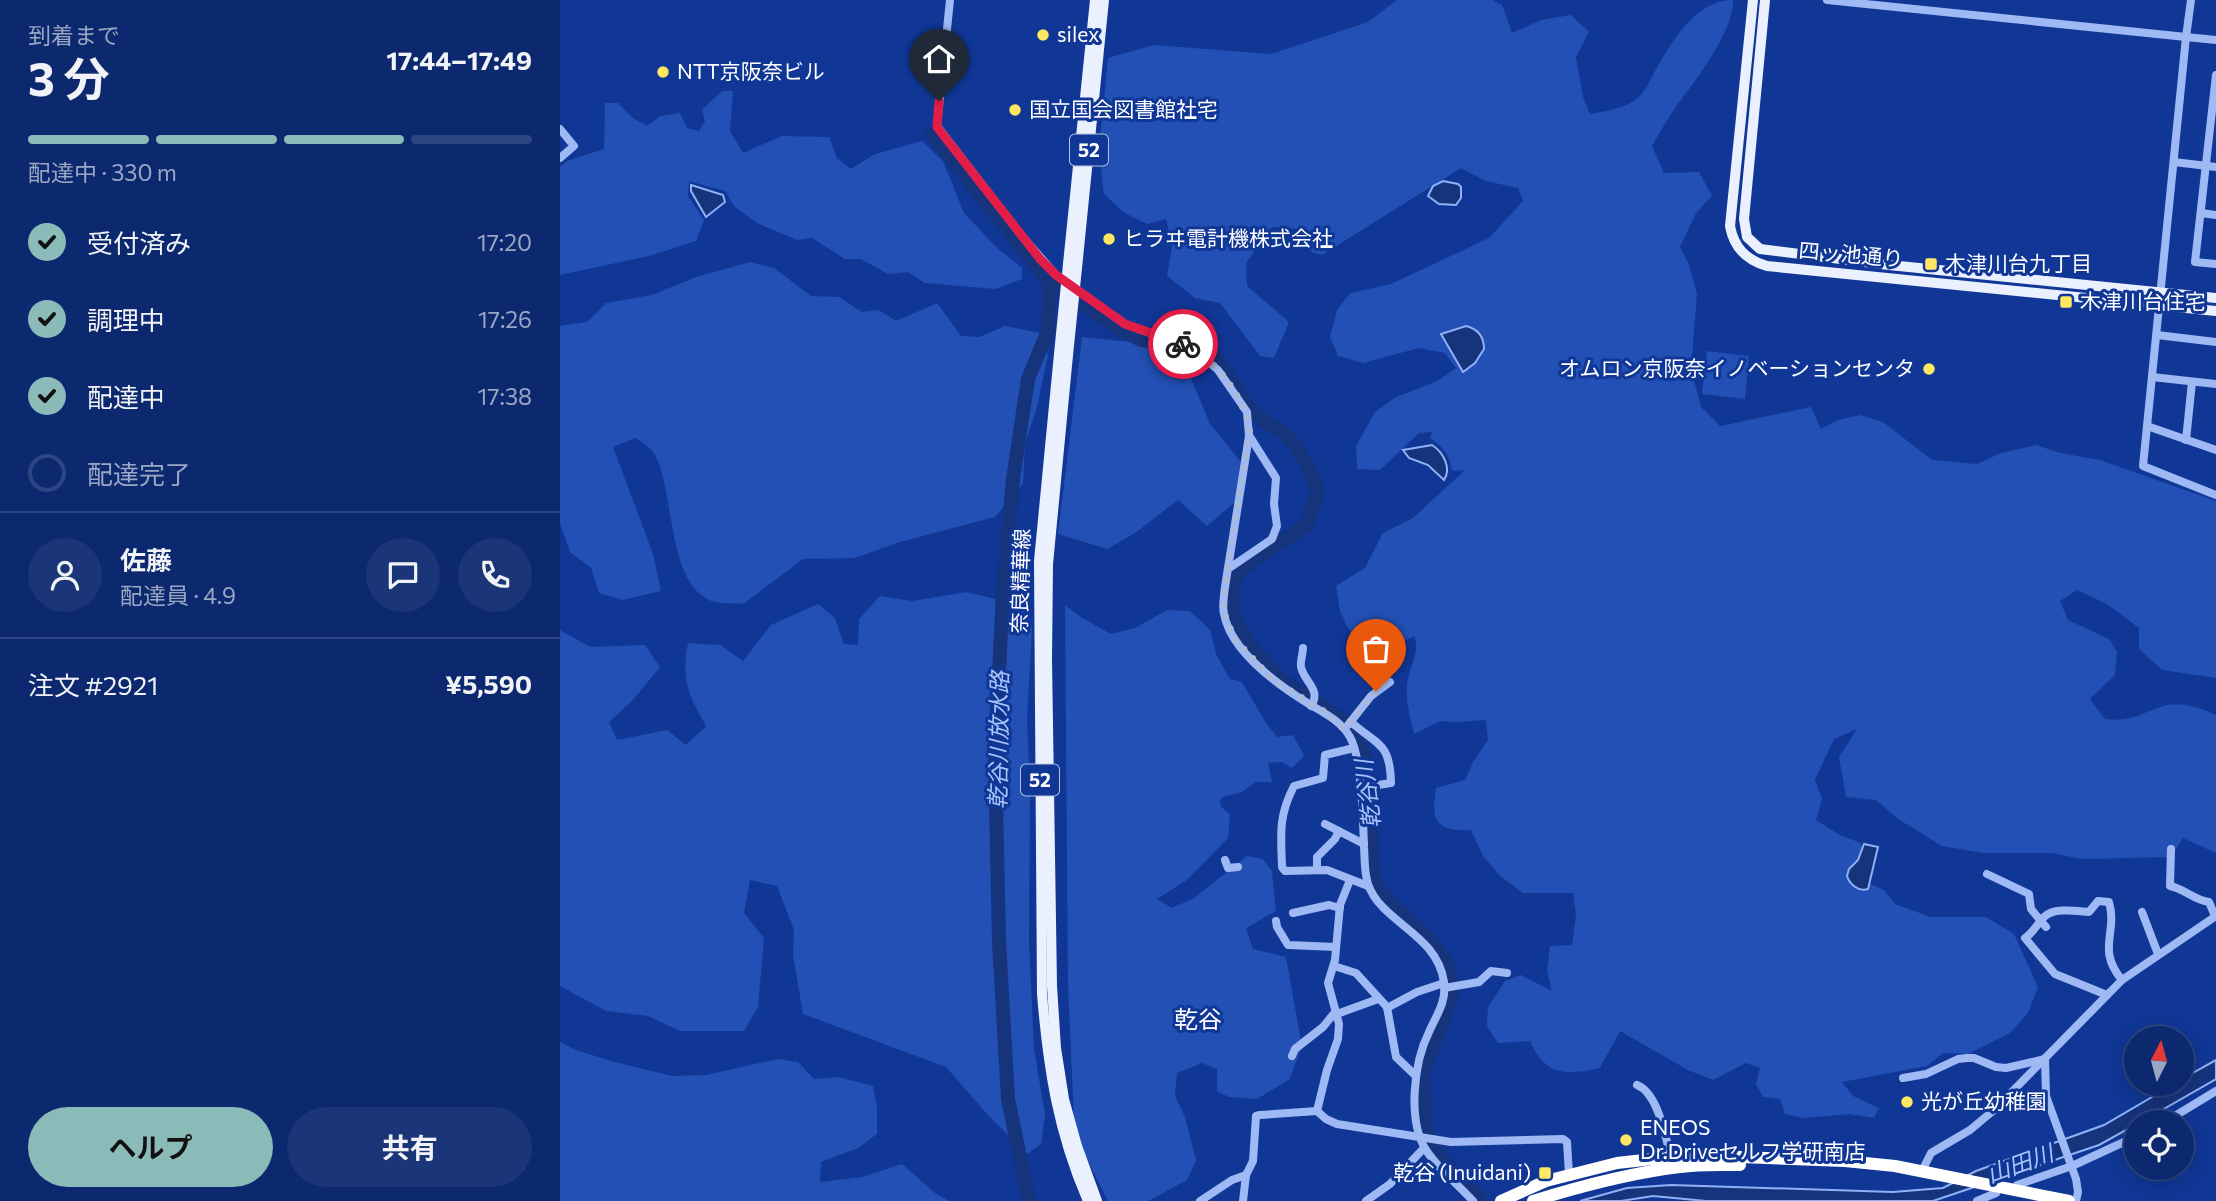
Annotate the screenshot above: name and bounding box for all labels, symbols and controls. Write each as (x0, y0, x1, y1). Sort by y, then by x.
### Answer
text: 到着まで (28, 21, 120, 49)
place label: silex (1057, 21, 1100, 46)
marker: silex (1035, 27, 1051, 43)
pin (909, 29, 969, 101)
icon: home (920, 40, 958, 78)
text: 17:44–17:49 (386, 44, 532, 75)
text: 3 分 (28, 49, 110, 105)
place label: NTT京阪奈ビル (677, 58, 825, 83)
marker: NTT京阪奈ビル (655, 64, 671, 80)
place label: 国立国会図書館社宅 (1029, 96, 1218, 121)
marker: 国立国会図書館社宅 (1007, 102, 1023, 118)
road number: 52 (1070, 134, 1108, 166)
text: 配達中 · 330 m (28, 158, 177, 186)
icon: check (28, 223, 66, 261)
place label: ヒラヰ電計機株式会社 (1123, 225, 1333, 250)
text: 受付済み (87, 227, 191, 258)
text: 17:20 (477, 228, 532, 256)
marker: ヒラヰ電計機株式会社 (1101, 231, 1117, 247)
street label: 四ッ池通り (1798, 236, 1905, 271)
place label: 木津川台九丁目 (1945, 250, 2092, 275)
marker: 木津川台九丁目 (1923, 256, 1939, 272)
place label: 木津川台住宅 (2080, 288, 2206, 313)
marker: 木津川台住宅 (2058, 294, 2074, 310)
icon: check (28, 300, 66, 338)
text: 調理中 (87, 304, 165, 335)
text: 17:26 (478, 305, 532, 333)
courier (1148, 309, 1218, 379)
icon: bike (1164, 325, 1202, 363)
place label: オムロン京阪奈イノベーションセンタ (1559, 355, 1915, 380)
marker: オムロン京阪奈イノベーションセンタ (1921, 361, 1937, 377)
icon: check (28, 377, 66, 415)
text: 配達中 (87, 381, 165, 412)
text: 17:38 (478, 382, 532, 410)
text: 配達完了 (87, 458, 191, 489)
street label: 奈良精華線 (1005, 528, 1034, 634)
button: person (28, 538, 102, 612)
button: chat (366, 538, 440, 612)
button: phone (458, 538, 532, 612)
text: 佐藤 (120, 544, 172, 575)
text: 配達員 · 4.9 (120, 581, 236, 609)
pin (1346, 619, 1406, 691)
icon: bag (1357, 630, 1395, 668)
text: ¥5,590 (445, 668, 532, 699)
text: 注文 #2921 (28, 669, 158, 700)
water label: 乾谷川放水路 (983, 669, 1013, 809)
water label: 乾谷川 (1349, 755, 1385, 830)
road number: 52 (1021, 764, 1059, 796)
district label: 乾谷 (1174, 1004, 1222, 1033)
north arrow (2124, 1026, 2194, 1096)
map controls (2124, 1026, 2194, 1180)
place label: 光が丘幼稚園 (1921, 1088, 2047, 1113)
marker: 光が丘幼稚園 (1899, 1094, 1915, 1110)
button: ヘルプ (28, 1107, 273, 1187)
button: 共有 (287, 1107, 532, 1187)
button: locate (2124, 1110, 2194, 1180)
place label: ENEOS Dr.Driveセルフ学研南店 (1640, 1114, 1866, 1163)
marker: ENEOS Dr.Driveセルフ学研南店 (1618, 1132, 1634, 1148)
water label: 山田川 (1982, 1137, 2060, 1188)
place label: 乾谷 (Inuidani) (1393, 1159, 1531, 1184)
marker: 乾谷 (Inuidani) (1537, 1165, 1553, 1181)

